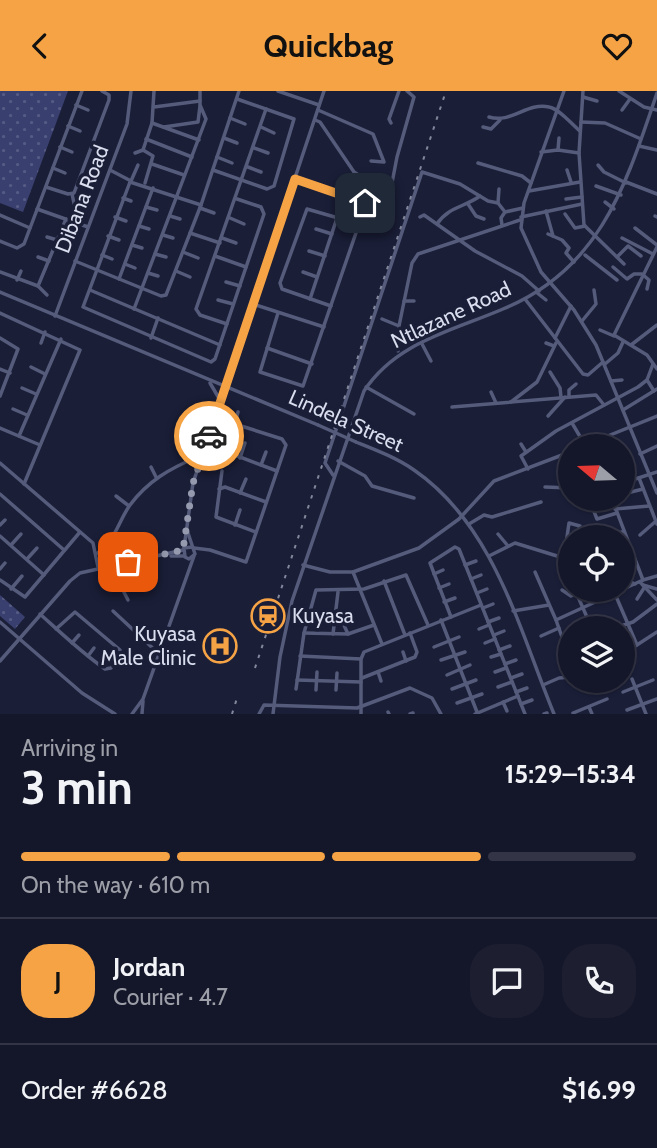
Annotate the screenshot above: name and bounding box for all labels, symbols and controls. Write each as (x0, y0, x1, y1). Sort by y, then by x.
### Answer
text: Quickbag (264, 26, 393, 65)
icon: back (21, 27, 59, 65)
icon: heart (598, 27, 636, 65)
street label: Dibana Road (50, 141, 114, 256)
pin (335, 173, 395, 233)
icon: home (346, 184, 384, 222)
street label: Ntlazane Road (387, 276, 515, 353)
street label: Lindela Street (285, 384, 407, 457)
courier (174, 401, 244, 471)
icon: car (190, 417, 228, 455)
north arrow (558, 434, 635, 511)
map controls (558, 434, 635, 693)
button: locate (558, 525, 635, 602)
pin (98, 532, 158, 592)
icon: bag (109, 543, 147, 581)
station icon: Kuyasa (249, 597, 287, 635)
place label: Kuyasa (292, 603, 354, 628)
button: layers (558, 616, 635, 693)
place label: Kuyasa Male Clinic (101, 621, 196, 670)
hospital icon: Kuyasa Male Clinic (201, 627, 239, 665)
text: Arriving in (21, 734, 118, 762)
text: 15:29–15:34 (505, 758, 636, 790)
text: 3 min (21, 760, 133, 816)
text: On the way · 610 m (21, 871, 210, 899)
button: chat (470, 944, 544, 1018)
button: phone (562, 944, 636, 1018)
text: Jordan (113, 951, 185, 983)
text: J (54, 965, 62, 997)
text: Courier · 4.7 (113, 983, 228, 1011)
text: Order #6628 (21, 1074, 168, 1106)
text: $16.99 (562, 1074, 636, 1106)

